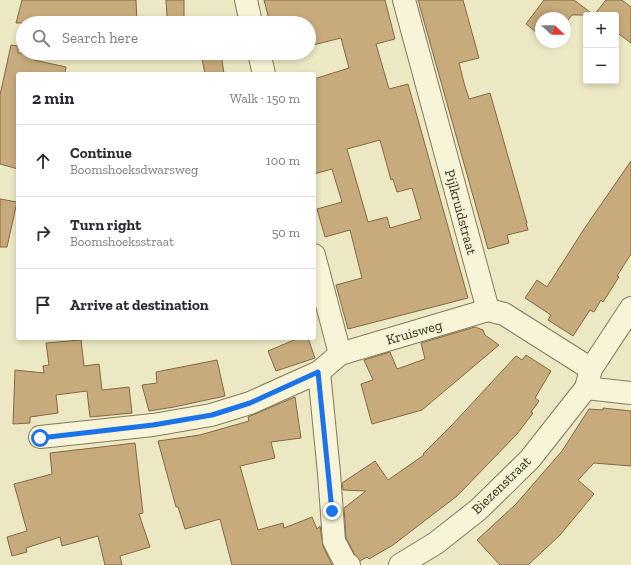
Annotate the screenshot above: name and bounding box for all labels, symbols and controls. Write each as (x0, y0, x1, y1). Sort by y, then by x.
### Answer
north arrow (535, 12, 571, 48)
map controls (583, 12, 619, 84)
button: + (583, 12, 619, 48)
search box (16, 16, 316, 60)
icon: search (30, 27, 52, 49)
text: Search here (62, 29, 138, 47)
button: − (583, 48, 619, 84)
text: 2 min (32, 88, 74, 108)
text: Walk · 150 m (230, 91, 300, 106)
text: Continue (70, 144, 132, 162)
icon: ahead (32, 150, 54, 172)
text: 100 m (266, 153, 300, 168)
text: Boomshoeksdwarsweg (70, 162, 198, 177)
street label: Pijlkruidstraat (441, 168, 480, 257)
text: Turn right (70, 216, 141, 234)
icon: right (32, 222, 54, 244)
text: 50 m (272, 225, 300, 240)
text: Boomshoeksstraat (70, 234, 174, 249)
icon: arrive (32, 294, 54, 316)
text: Arrive at destination (70, 296, 209, 314)
street label: Kruisweg (384, 316, 444, 349)
route start (31, 429, 49, 447)
street label: Biezenstraat (468, 452, 535, 518)
route end (323, 502, 341, 520)

